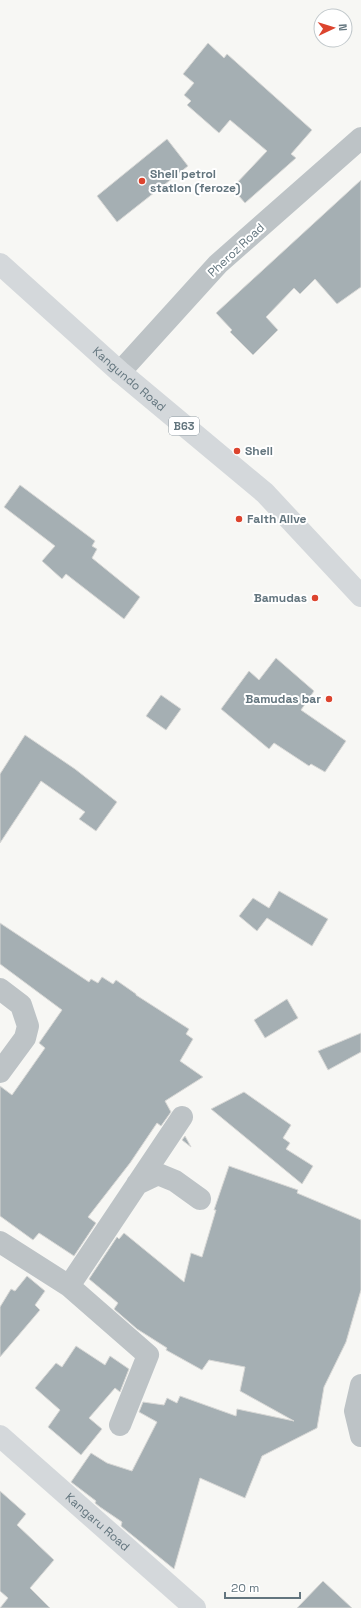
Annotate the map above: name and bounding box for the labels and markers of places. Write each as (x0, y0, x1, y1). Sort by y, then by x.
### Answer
place label: Shell petrol station (feroze) (150, 166, 241, 196)
marker: Shell petrol station (feroze) (137, 176, 147, 186)
place label: Shell (245, 443, 273, 459)
marker: Shell (232, 446, 242, 456)
place label: Faith Alive (247, 511, 307, 527)
marker: Faith Alive (234, 514, 244, 524)
place label: Bamudas (254, 590, 307, 606)
marker: Bamudas (310, 593, 320, 603)
place label: Bamudas bar (245, 691, 321, 707)
marker: Bamudas bar (324, 694, 334, 704)

